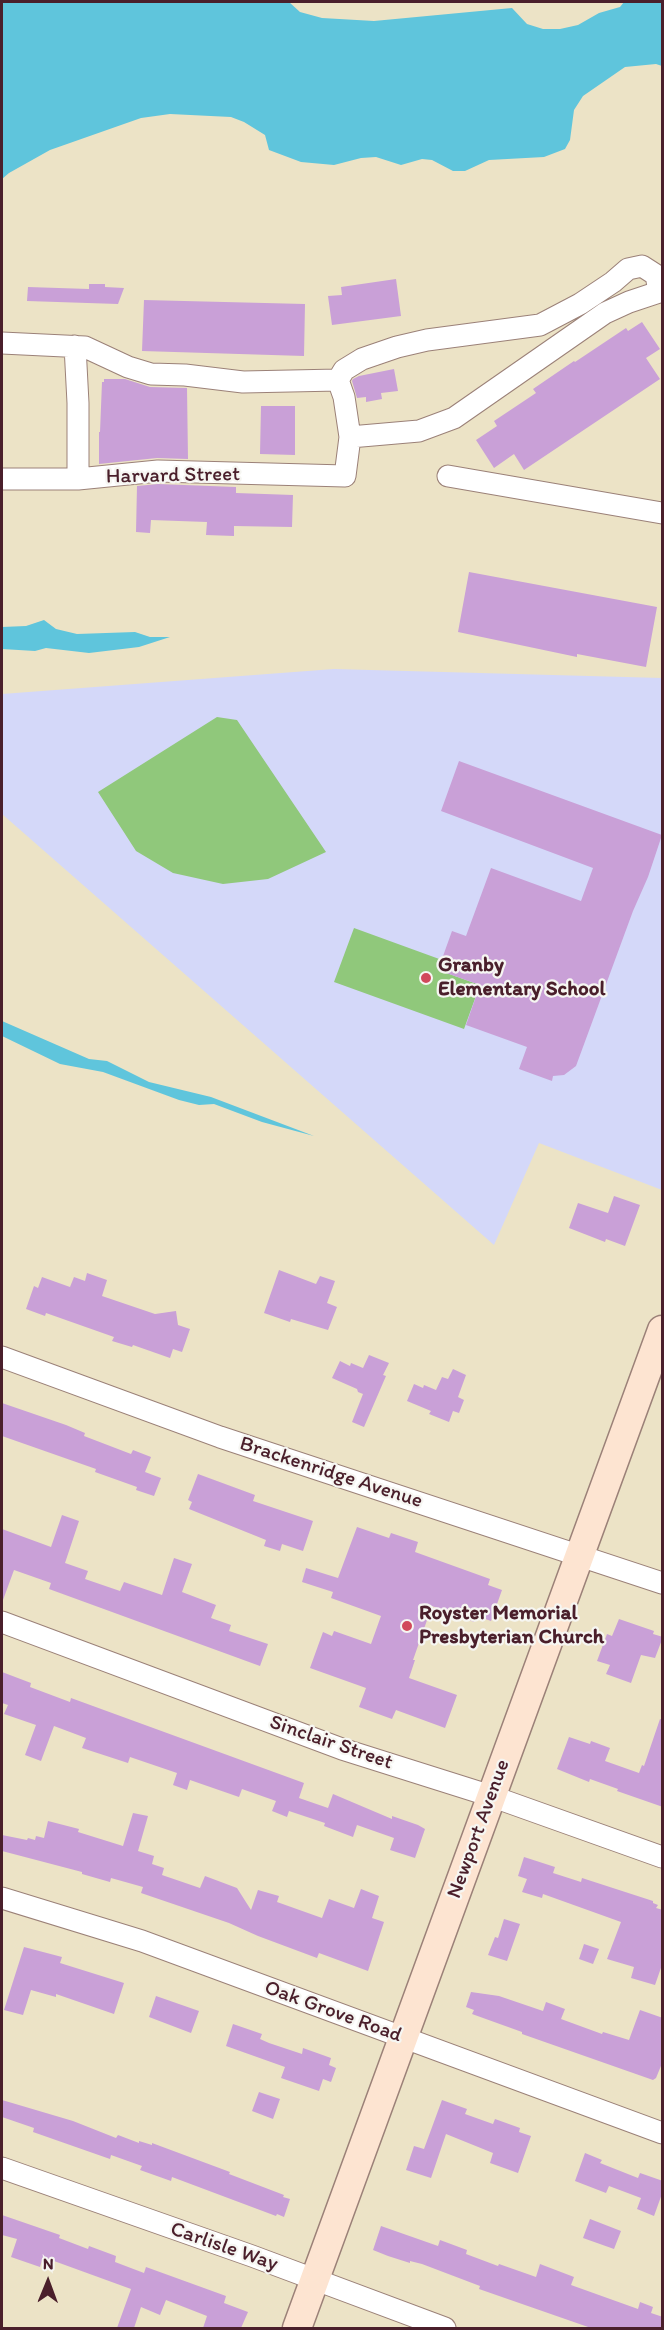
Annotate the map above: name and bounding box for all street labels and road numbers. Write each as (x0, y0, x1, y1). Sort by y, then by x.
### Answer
street label: Harvard Street (106, 462, 240, 490)
street label: Brackenridge Avenue (236, 1432, 426, 1514)
street label: Sinclair Street (266, 1710, 396, 1776)
street label: Newport Avenue (442, 1756, 516, 1902)
street label: Oak Grove Road (261, 1975, 405, 2049)
street label: Carlisle Way (167, 2217, 281, 2277)

